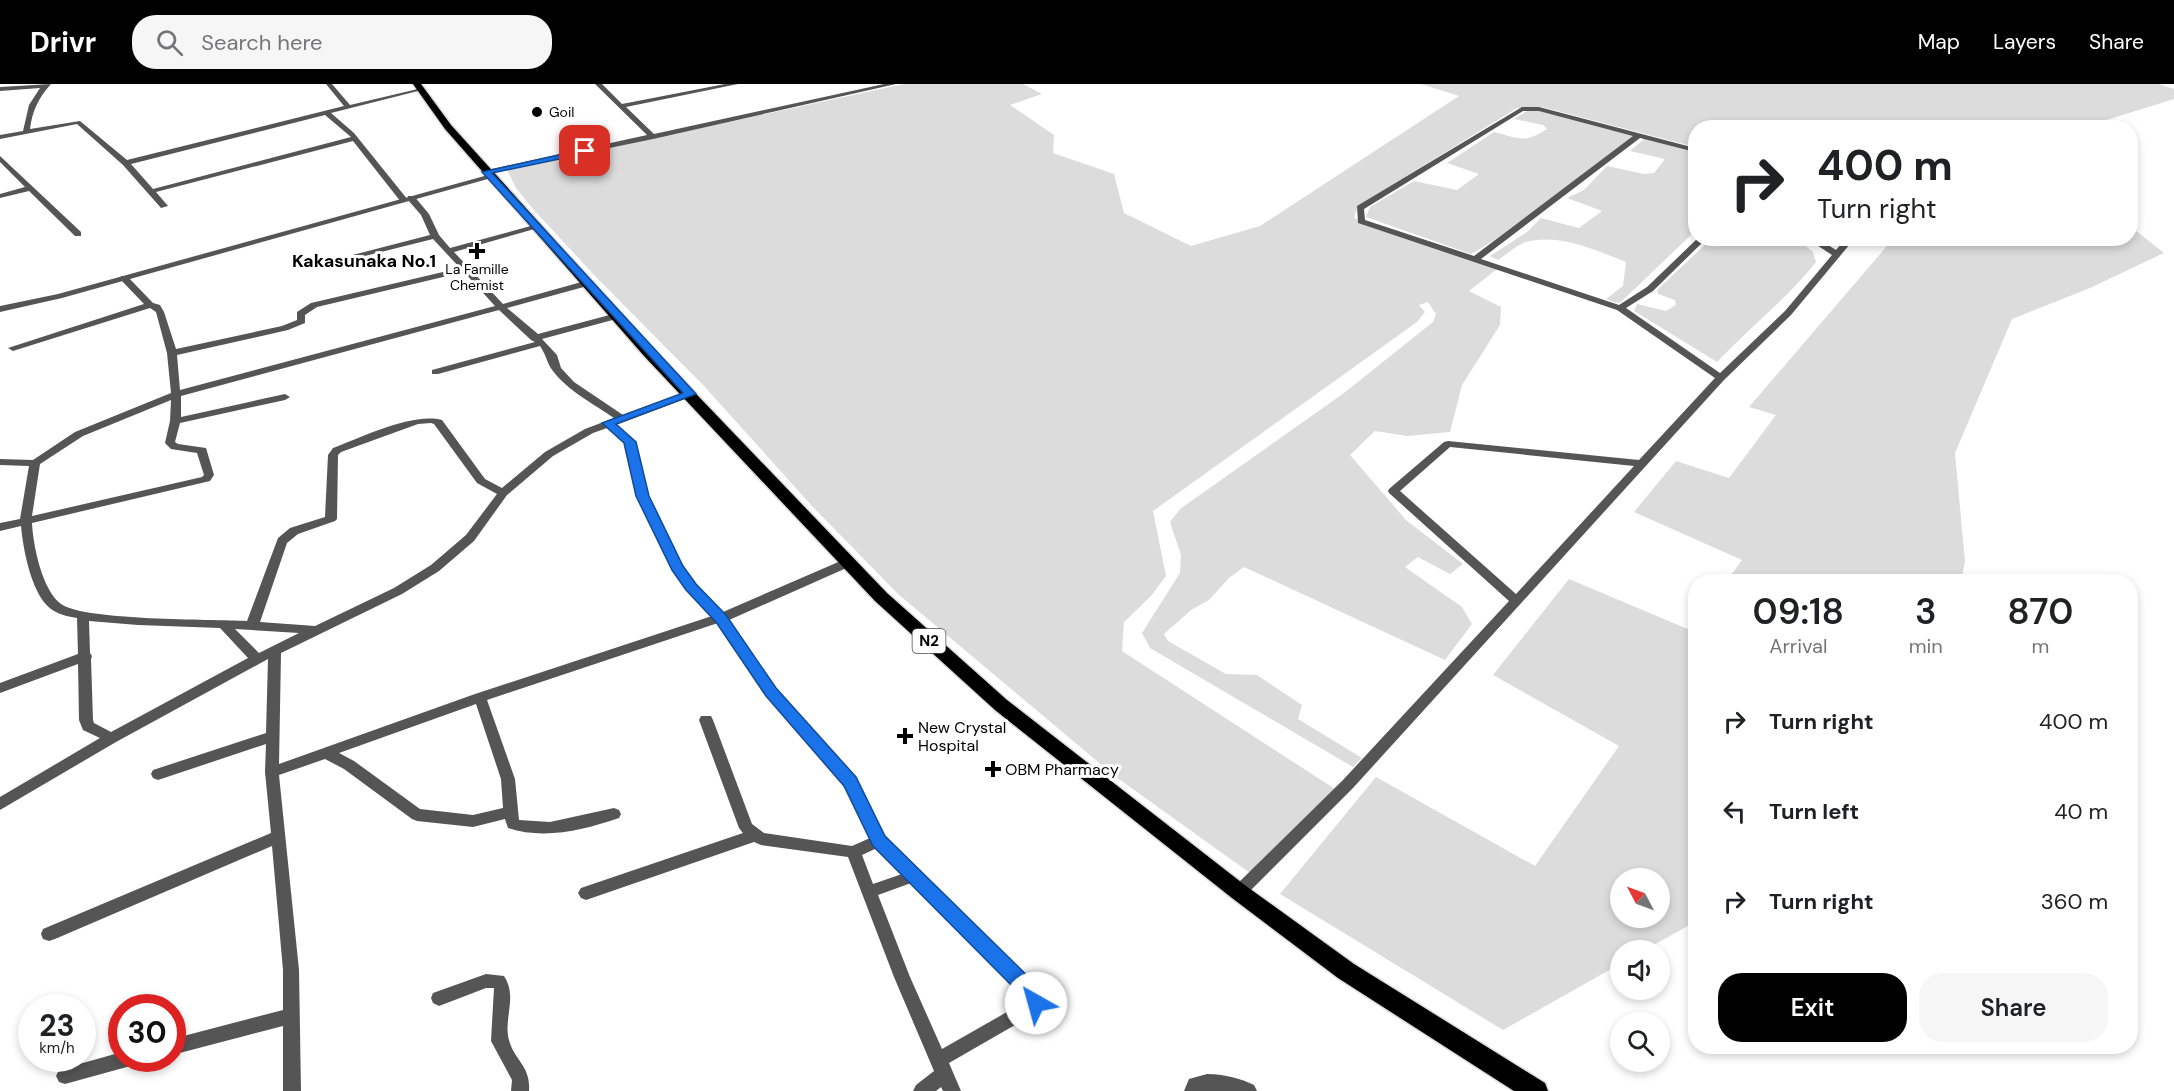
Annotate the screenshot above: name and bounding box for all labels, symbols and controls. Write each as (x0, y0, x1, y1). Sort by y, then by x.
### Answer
search box (132, 15, 552, 69)
text: Drivr (30, 24, 96, 61)
icon: search (153, 26, 186, 59)
text: Search here (201, 28, 323, 57)
text: Map (1918, 28, 1960, 56)
text: Layers (1993, 28, 2056, 56)
text: Share (2089, 28, 2144, 56)
place label: Goil (549, 103, 574, 121)
marker: Goil (530, 105, 544, 119)
pin (559, 125, 610, 176)
icon: arrive (568, 134, 601, 167)
text: 400 m (1817, 138, 1953, 193)
icon: right (1718, 144, 1796, 222)
text: Turn right (1817, 191, 1937, 226)
marker: La Famille Chemist (470, 244, 484, 258)
district label: Kakasunaka No.1 (292, 249, 436, 273)
place label: La Famille Chemist (445, 260, 509, 294)
text: 09:18 (1753, 588, 1844, 635)
text: 3 (1915, 588, 1937, 635)
text: 870 (2007, 588, 2073, 635)
road number: N2 (912, 629, 946, 653)
text: Arrival (1769, 633, 1827, 659)
text: min (1909, 633, 1943, 659)
text: m (2031, 633, 2049, 659)
icon: right (1718, 705, 1751, 738)
text: Turn right (1769, 707, 1874, 736)
text: 400 m (2039, 707, 2108, 736)
place label: New Crystal Hospital (918, 717, 1006, 756)
marker: New Crystal Hospital (896, 727, 914, 745)
place label: OBM Pharmacy (1005, 759, 1119, 780)
marker: OBM Pharmacy (986, 762, 1000, 776)
icon: left (1718, 795, 1751, 828)
text: Turn left (1769, 797, 1859, 826)
text: 40 m (2054, 797, 2108, 826)
north arrow (1610, 868, 1670, 928)
map controls (1610, 868, 1670, 1072)
icon: right (1718, 885, 1751, 918)
text: Turn right (1769, 887, 1874, 916)
text: 360 m (2041, 887, 2108, 916)
button: sound (1610, 940, 1670, 1000)
position arrow (1004, 971, 1068, 1035)
button: Exit (1718, 973, 1907, 1042)
button: Share (1919, 973, 2108, 1042)
speed limit sign: 30 (108, 994, 186, 1072)
text: 23 (39, 1006, 75, 1045)
button: search (1610, 1012, 1670, 1072)
text: km/h (39, 1038, 75, 1058)

